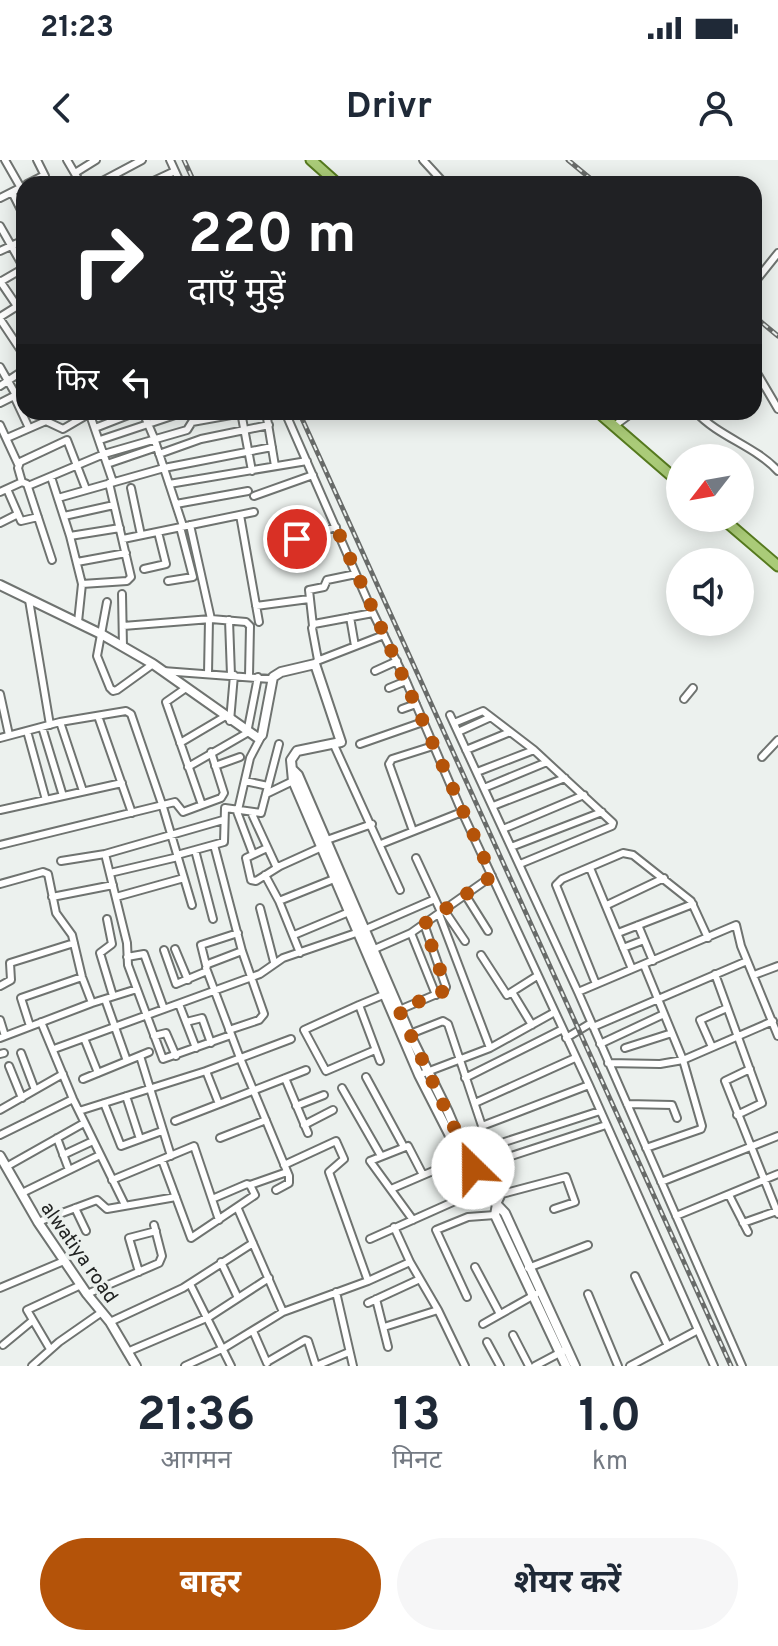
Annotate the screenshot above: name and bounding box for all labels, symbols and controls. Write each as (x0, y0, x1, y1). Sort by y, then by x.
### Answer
text: 21:23 (40, 10, 114, 47)
text: Drivr (346, 85, 432, 131)
icon: back (40, 86, 84, 130)
icon: person (694, 86, 738, 130)
text: 220 m (188, 202, 356, 272)
icon: right (56, 208, 160, 312)
text: दाएँ मुड़ें (188, 271, 286, 317)
icon: left (115, 360, 159, 404)
text: फिर (56, 364, 99, 401)
north arrow (666, 444, 754, 532)
map controls (666, 444, 754, 636)
pin (263, 505, 331, 573)
icon: arrive (275, 517, 319, 561)
button: sound (666, 548, 754, 636)
position arrow (431, 1126, 515, 1210)
street label: alwatiya road (34, 1197, 123, 1309)
text: 21:36 (137, 1387, 255, 1447)
text: 13 (393, 1387, 441, 1447)
text: 1.0 (579, 1388, 641, 1448)
text: आगमन (160, 1445, 232, 1478)
text: मिनट (392, 1445, 442, 1478)
text: km (592, 1446, 628, 1479)
button: बाहर (40, 1538, 381, 1630)
button: शेयर करें (397, 1538, 738, 1630)

